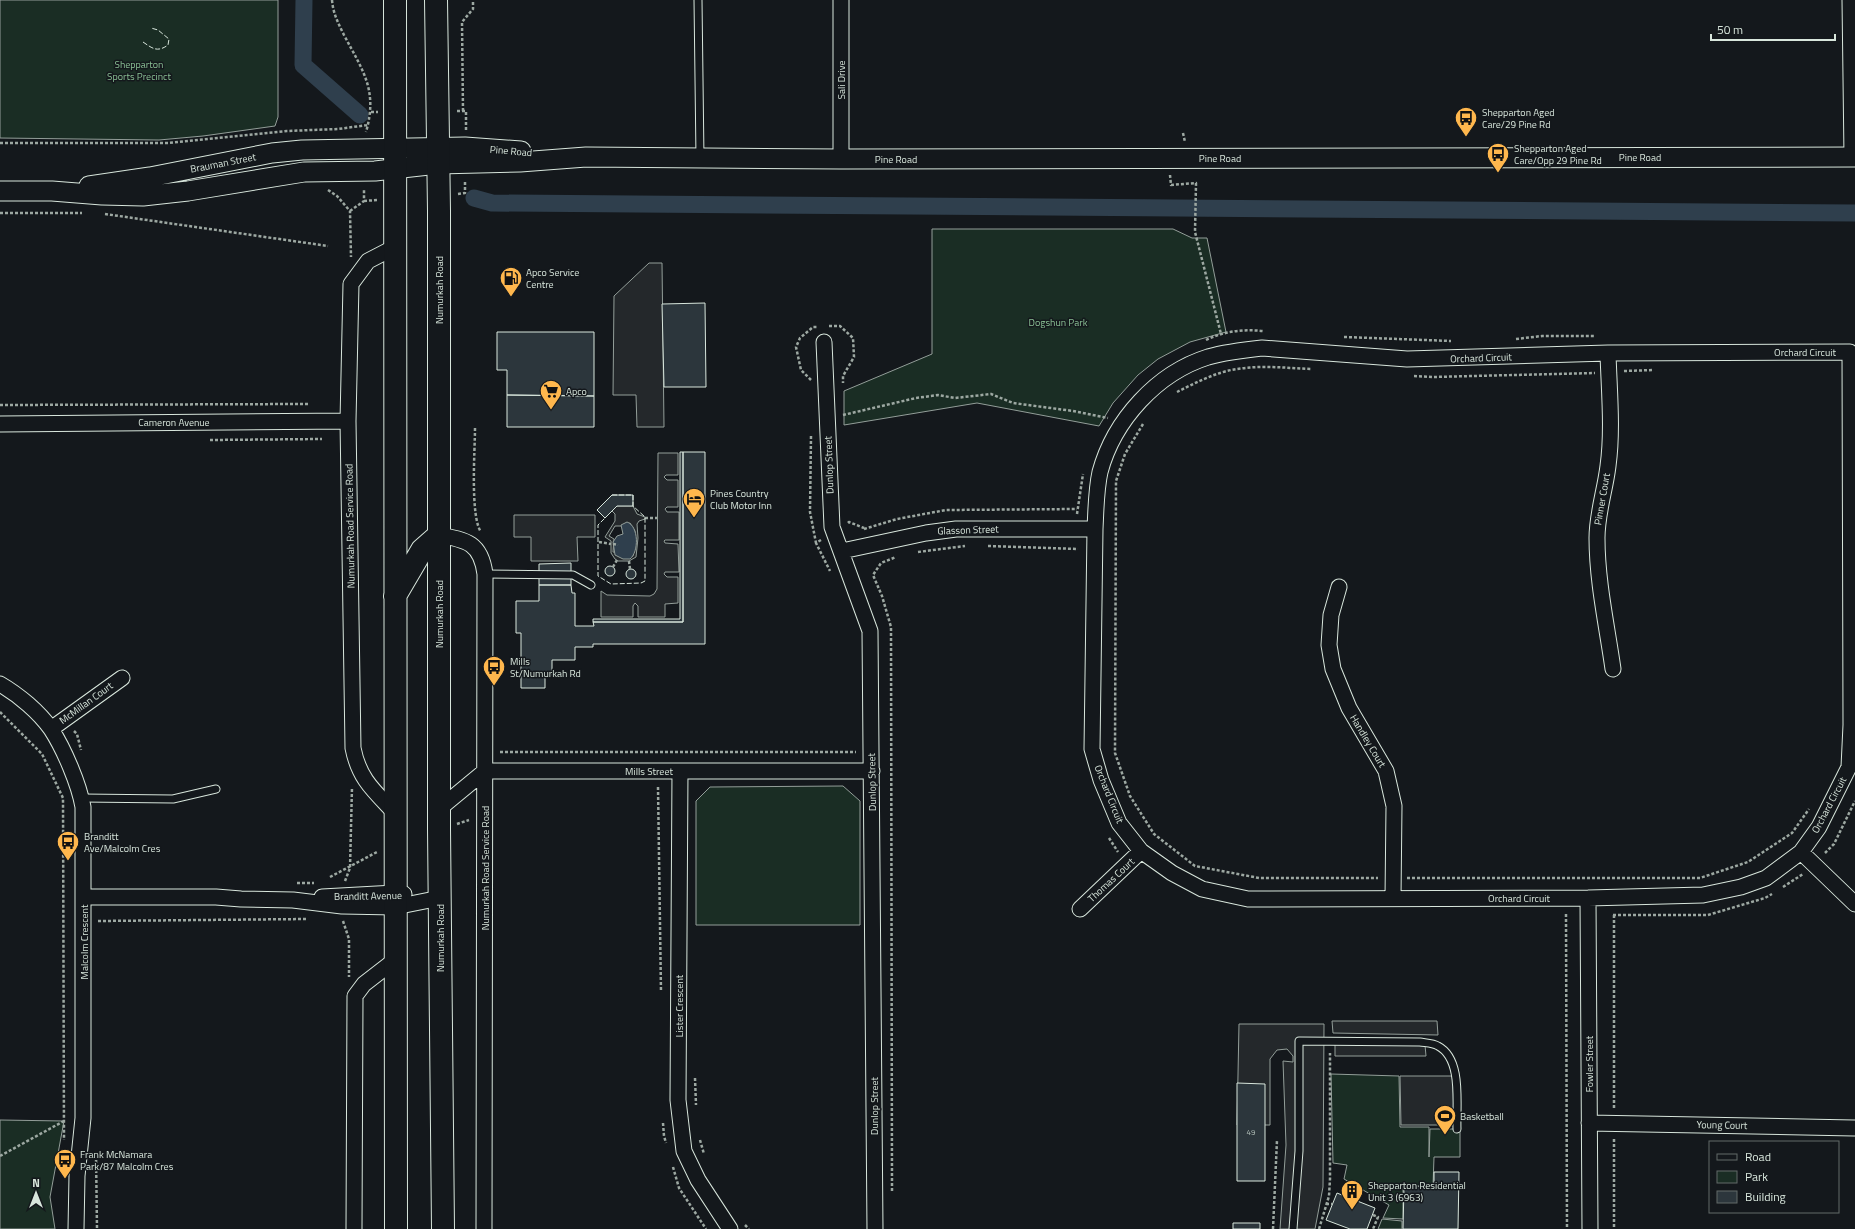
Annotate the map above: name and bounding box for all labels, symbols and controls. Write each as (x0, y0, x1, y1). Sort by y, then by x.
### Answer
scale bar (1711, 16, 1835, 42)
text: 50 m (1717, 20, 1743, 39)
park label: Shepparton Sports Precinct (107, 57, 171, 84)
street label: Sali Drive (834, 61, 849, 100)
bus stop icon: Shepparton Aged Care/29 Pine Rd (1453, 105, 1479, 138)
place label: Shepparton Aged Care/29 Pine Rd (1482, 105, 1555, 132)
bus stop icon: Shepparton Aged Care/Opp 29 Pine Rd (1485, 141, 1511, 174)
place label: Shepparton Aged Care/Opp 29 Pine Rd (1514, 141, 1602, 168)
street label: Pine Road (489, 142, 533, 160)
street label: Brauman Street (189, 149, 258, 177)
street label: Pine Road (1619, 150, 1661, 165)
street label: Pine Road (1199, 151, 1241, 166)
street label: Pine Road (875, 152, 917, 167)
street label: Numurkah Road (432, 256, 447, 324)
fuel station icon: Apco Service Centre (498, 265, 524, 298)
place label: Apco Service Centre (526, 265, 579, 292)
park label: Dogshun Park (1029, 315, 1088, 330)
street label: Orchard Circuit (1774, 345, 1836, 360)
street label: Orchard Circuit (1450, 349, 1513, 367)
supermarket icon: Apco (538, 378, 564, 411)
place label: Apco (566, 384, 587, 399)
street label: Cameron Avenue (138, 415, 210, 430)
street label: Dunlop Street (820, 435, 838, 494)
street label: Numurkah Road Service Road (341, 464, 359, 588)
street label: Pinner Court (1590, 471, 1614, 526)
hotel icon: Pines Country Club Motor Inn (681, 486, 707, 519)
place label: Pines Country Club Motor Inn (710, 486, 772, 513)
street label: Glasson Street (937, 521, 999, 539)
street label: Numurkah Road (432, 580, 447, 648)
bus stop icon: Mills St/Numurkah Rd (481, 654, 507, 687)
place label: Mills St/Numurkah Rd (510, 654, 581, 681)
street label: McMillan Court (56, 678, 116, 728)
street label: Handley Court (1346, 712, 1390, 771)
street label: Dunlop Street (864, 752, 880, 811)
street label: Orchard Circuit (1090, 762, 1128, 826)
street label: Mills Street (625, 764, 673, 779)
street label: Orchard Circuit (1808, 774, 1850, 836)
street label: Numurkah Road Service Road (478, 806, 493, 930)
bus stop icon: Branditt Ave/Malcolm Cres (55, 829, 81, 862)
place label: Branditt Ave/Malcolm Cres (84, 829, 161, 856)
street label: Thomas Court (1084, 854, 1138, 906)
street label: Branditt Avenue (334, 888, 402, 904)
street label: Orchard Circuit (1488, 891, 1550, 906)
street label: Malcolm Crescent (77, 904, 92, 979)
street label: Numurkah Road (433, 904, 448, 972)
street label: Lister Crescent (672, 974, 687, 1037)
street label: Fowler Street (1582, 1035, 1597, 1092)
street label: Dunlop Street (867, 1077, 882, 1135)
sports icon: Basketball (1432, 1103, 1458, 1136)
place label: Basketball (1460, 1109, 1504, 1124)
street label: Young Court (1696, 1117, 1748, 1133)
house number: 49 (1247, 1126, 1256, 1138)
legend (1709, 1141, 1839, 1213)
bus stop icon: Frank McNamara Park/87 Malcolm Cres (52, 1147, 78, 1180)
place label: Frank McNamara Park/87 Malcolm Cres (80, 1147, 174, 1174)
text: Road (1745, 1147, 1771, 1166)
text: Park (1745, 1167, 1768, 1186)
north arrow (16, 1173, 56, 1213)
text: N (32, 1175, 40, 1191)
building icon: Shepparton Residential Unit 3 (6963) (1339, 1178, 1365, 1211)
place label: Shepparton Residential Unit 3 (6963) (1368, 1178, 1466, 1205)
text: Building (1745, 1187, 1786, 1206)

